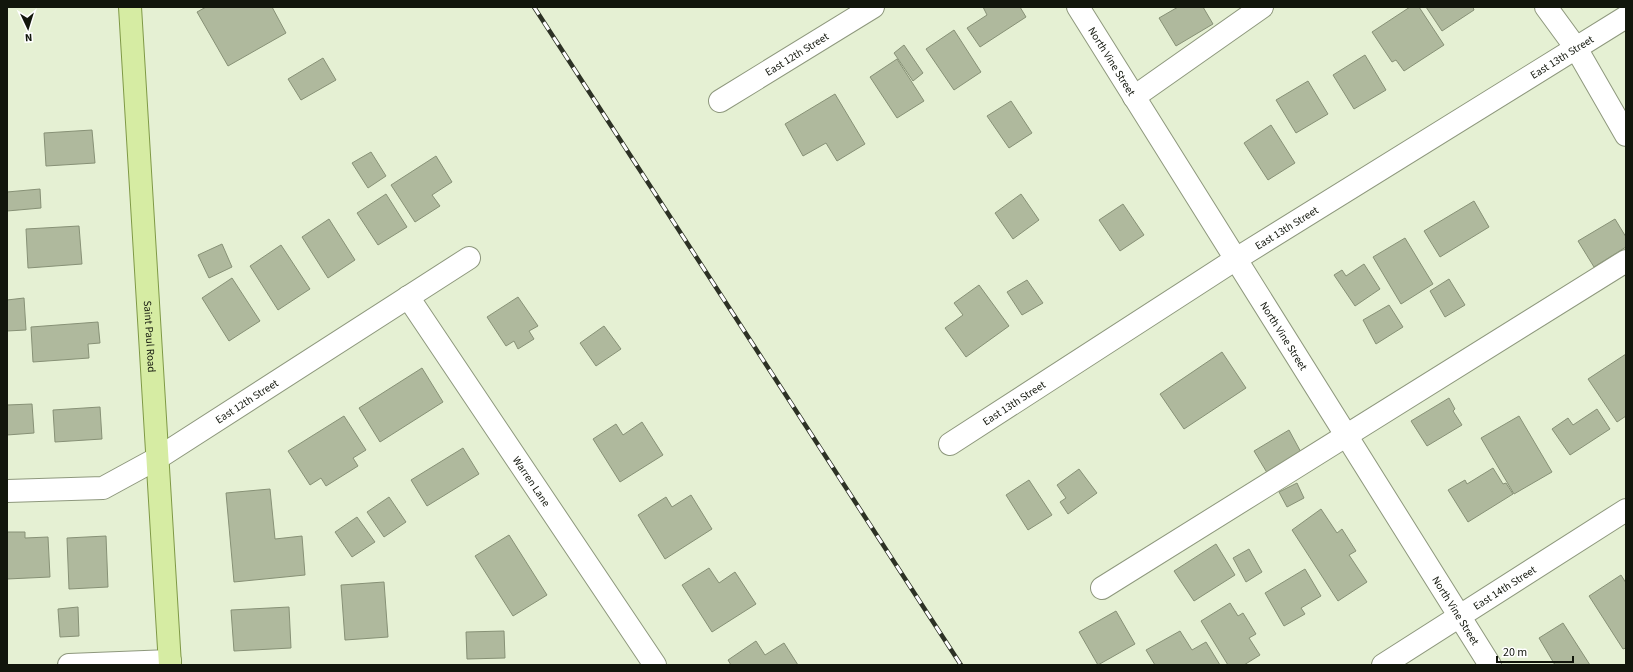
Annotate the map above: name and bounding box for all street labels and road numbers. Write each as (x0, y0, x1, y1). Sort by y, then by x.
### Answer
street label: North Vine Street (1085, 24, 1139, 99)
street label: East 12th Street (762, 28, 832, 79)
street label: East 13th Street (1527, 31, 1597, 82)
street label: East 13th Street (1252, 202, 1321, 253)
street label: North Vine Street (1257, 299, 1311, 373)
street label: Saint Paul Road (140, 300, 160, 373)
street label: East 12th Street (212, 375, 281, 427)
street label: East 13th Street (979, 377, 1048, 429)
street label: Warren Lane (509, 453, 554, 510)
street label: East 14th Street (1470, 562, 1539, 613)
street label: North Vine Street (1429, 573, 1483, 648)

